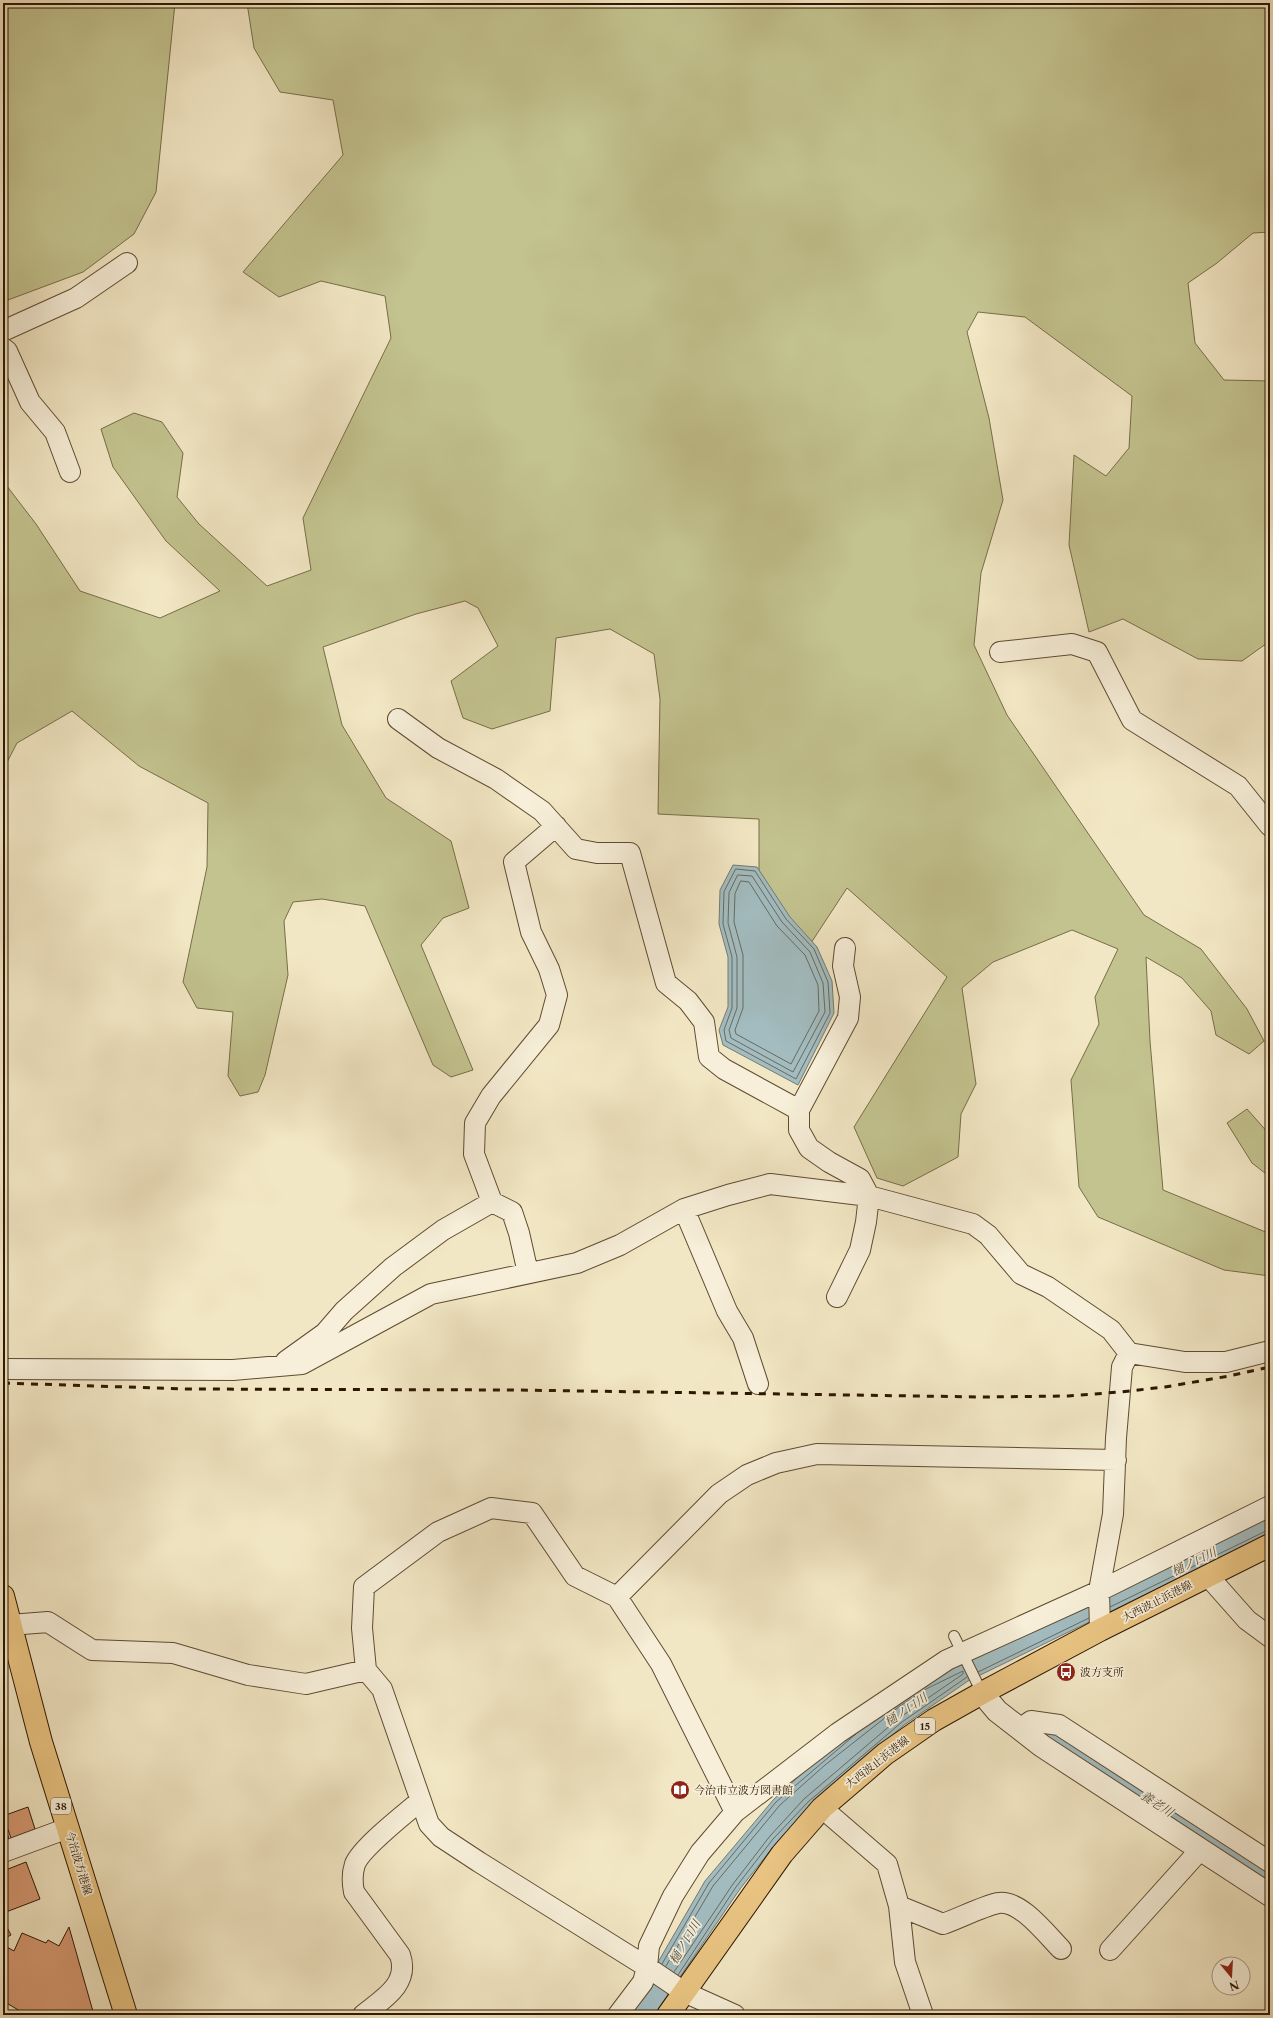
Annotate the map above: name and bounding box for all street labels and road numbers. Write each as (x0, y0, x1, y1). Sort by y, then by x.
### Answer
street label: 大西波止浜港線 (1120, 1577, 1194, 1625)
road number: 15 (915, 1718, 935, 1734)
street label: 大西波止浜港線 (842, 1733, 912, 1791)
road number: 38 (51, 1798, 71, 1814)
street label: 今治波方港線 (63, 1829, 95, 1897)

